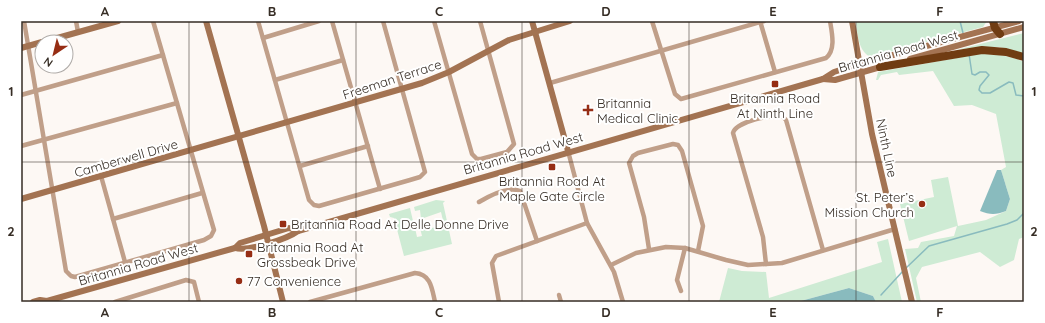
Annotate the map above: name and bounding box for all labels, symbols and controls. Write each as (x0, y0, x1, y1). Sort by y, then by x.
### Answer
text: A (101, 3, 110, 19)
text: B (268, 3, 276, 19)
text: C (435, 3, 443, 19)
text: D (601, 3, 611, 19)
text: E (769, 3, 777, 19)
text: F (936, 3, 944, 19)
street label: Britannia Road West (836, 26, 960, 76)
north arrow (34, 34, 74, 74)
text: N (41, 54, 56, 70)
street label: Freeman Terrace (341, 55, 443, 103)
marker: Britannia Road At Ninth Line (770, 79, 780, 89)
text: 1 (8, 83, 14, 99)
text: 1 (1031, 83, 1037, 99)
place label: Britannia Road At Ninth Line (730, 90, 820, 121)
place label: Britannia Medical Clinic (597, 95, 678, 126)
marker: Britannia Medical Clinic (582, 104, 594, 116)
street label: Ninth Line (873, 117, 901, 179)
street label: Britannia Road West (461, 128, 585, 178)
street label: Camberwell Drive (72, 136, 180, 180)
marker: Britannia Road At Maple Gate Circle (547, 162, 557, 172)
place label: Britannia Road At Maple Gate Circle (499, 173, 605, 204)
place label: St. Peter’s Mission Church (824, 189, 914, 220)
marker: St. Peter’s Mission Church (917, 199, 927, 209)
place label: Britannia Road At Delle Donne Drive (291, 216, 509, 232)
marker: Britannia Road At Delle Donne Drive (278, 219, 288, 229)
text: 2 (7, 223, 15, 239)
text: 2 (1030, 223, 1038, 239)
street label: Britannia Road West (76, 239, 200, 289)
place label: Britannia Road At Grossbeak Drive (257, 239, 363, 270)
marker: Britannia Road At Grossbeak Drive (244, 249, 254, 259)
place label: 77 Convenience (247, 273, 341, 289)
marker: 77 Convenience (234, 276, 244, 286)
text: A (101, 304, 110, 320)
text: B (268, 304, 276, 320)
text: C (435, 304, 443, 320)
text: D (601, 304, 611, 320)
text: E (769, 304, 777, 320)
text: F (936, 304, 944, 320)

